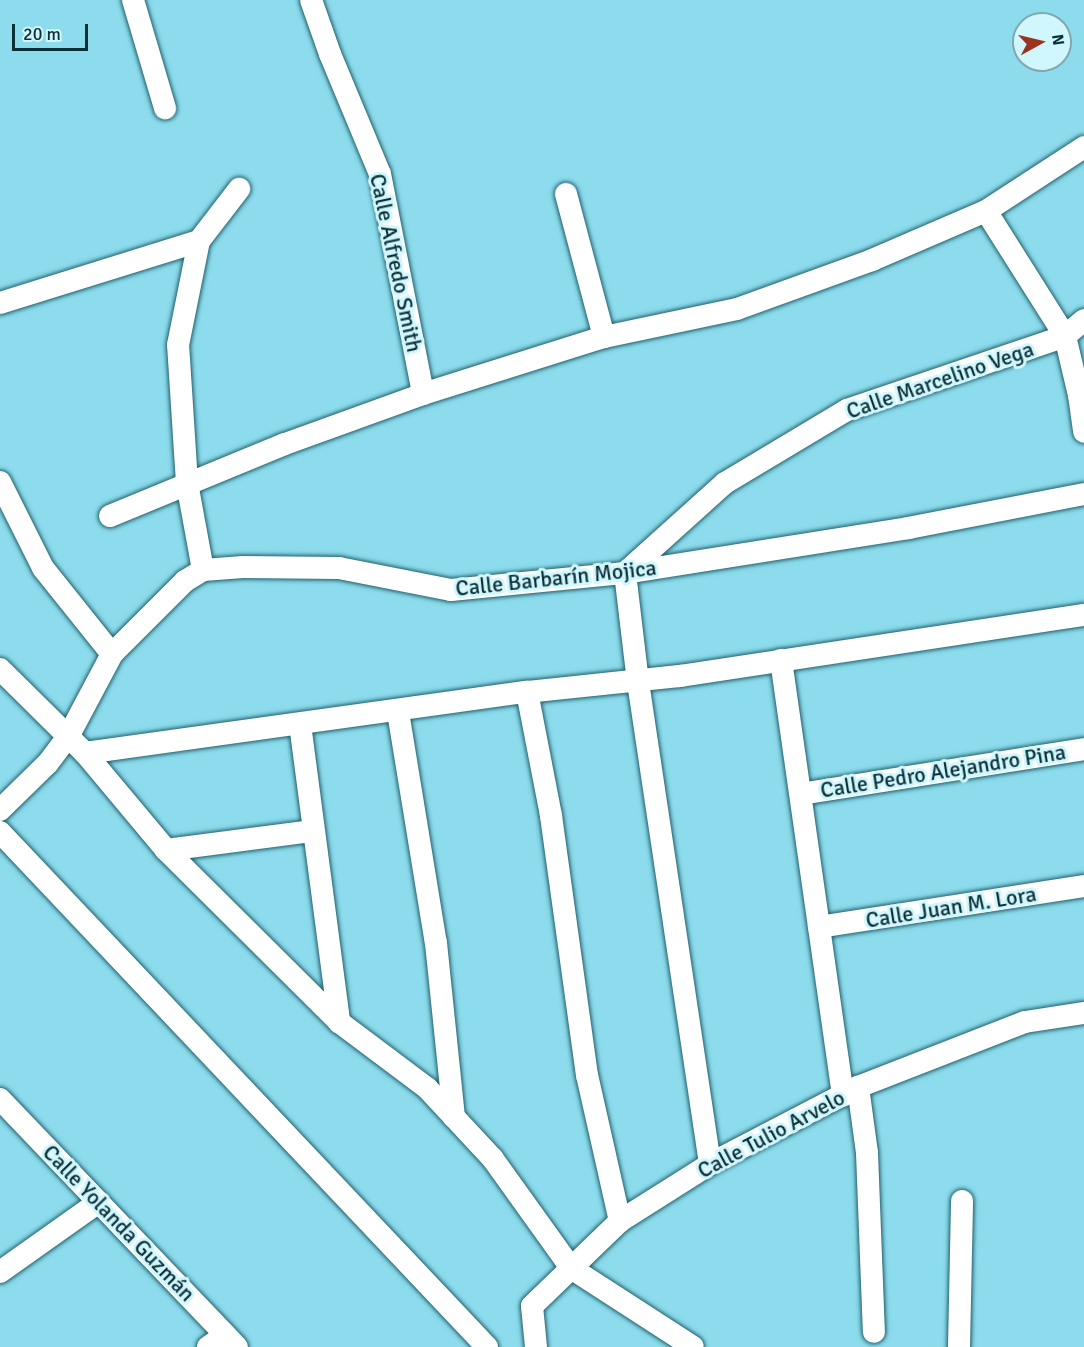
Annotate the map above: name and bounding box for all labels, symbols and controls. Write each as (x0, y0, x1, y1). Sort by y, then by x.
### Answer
scale bar (15, 12, 92, 50)
north arrow (1012, 12, 1072, 72)
text: 20 m (23, 23, 61, 45)
text: N (1047, 33, 1069, 47)
street label: Calle Alfredo Smith (364, 171, 428, 355)
street label: Calle Marcelino Vega (843, 336, 1037, 424)
street label: Calle Barbarín Mojica (454, 554, 658, 602)
street label: Calle Pedro Alejandro Pina (818, 739, 1068, 803)
street label: Calle Juan M. Lora (864, 880, 1038, 934)
street label: Calle Tulio Arvelo (693, 1084, 849, 1184)
street label: Calle Yolanda Guzmán (37, 1139, 201, 1307)

